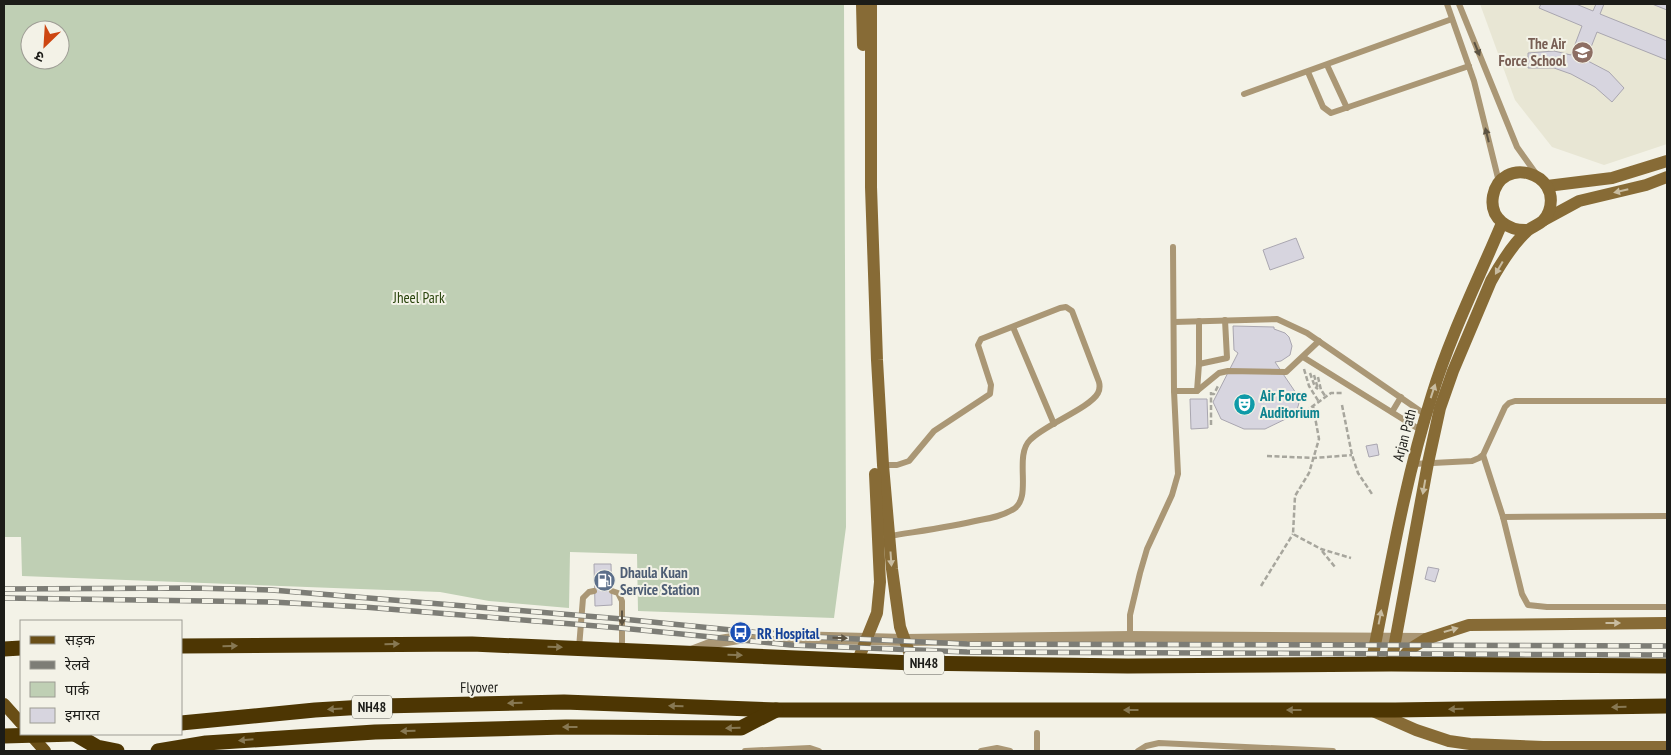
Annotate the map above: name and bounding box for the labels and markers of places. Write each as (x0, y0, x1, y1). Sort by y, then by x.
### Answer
place label: The Air Force School (1499, 34, 1567, 70)
school or university icon: The Air Force School (1570, 40, 1594, 64)
place label: Air Force Auditorium (1259, 386, 1320, 422)
theatre icon: Air Force Auditorium (1232, 392, 1256, 416)
place label: Dhaula Kuan Service Station (620, 563, 700, 599)
fuel station icon: Dhaula Kuan Service Station (592, 569, 616, 593)
bus stop icon: RR Hospital (729, 621, 753, 645)
place label: RR Hospital (757, 624, 820, 643)

